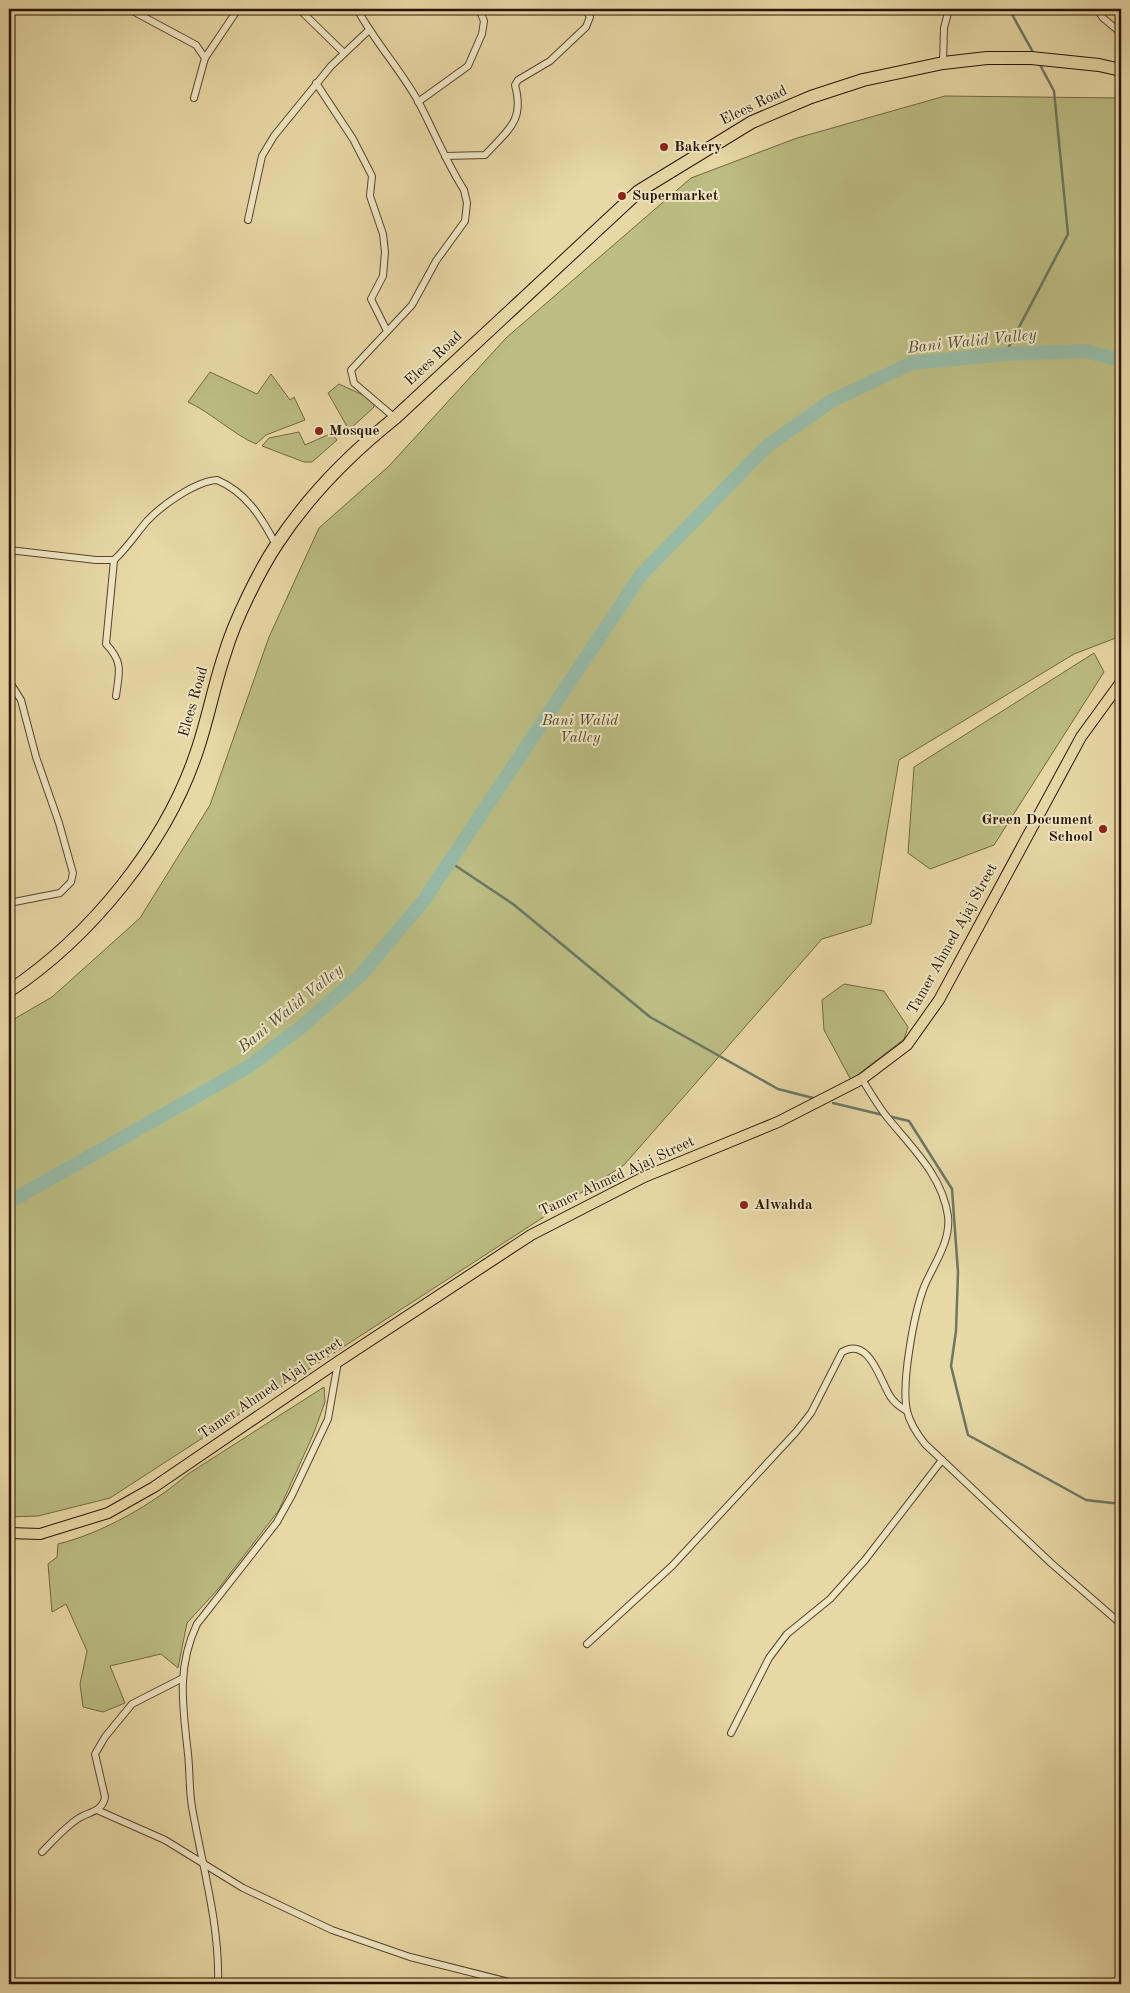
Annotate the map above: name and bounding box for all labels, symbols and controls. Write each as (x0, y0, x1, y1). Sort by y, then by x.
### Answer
street label: Elees Road (718, 83, 790, 129)
place label: Bakery (674, 140, 722, 155)
marker: Bakery (658, 141, 670, 153)
place label: Supermarket (632, 189, 719, 204)
marker: Supermarket (616, 190, 628, 202)
water label: Bani Walid Valley (906, 327, 1038, 357)
street label: Elees Road (402, 329, 466, 389)
place label: Mosque (329, 424, 380, 439)
marker: Mosque (313, 425, 325, 437)
street label: Elees Road (177, 665, 211, 739)
park label: Bani Walid Valley (541, 714, 619, 746)
place label: Green Document School (981, 813, 1094, 845)
marker: Green Document School (1097, 823, 1109, 835)
street label: Tamer Ahmed Ajaj Street (905, 861, 1001, 1017)
water label: Bani Walid Valley (235, 962, 347, 1057)
street label: Tamer Ahmed Ajaj Street (537, 1134, 697, 1220)
place label: Alwahda (754, 1198, 813, 1213)
marker: Alwahda (738, 1199, 750, 1211)
street label: Tamer Ahmed Ajaj Street (197, 1335, 345, 1443)

